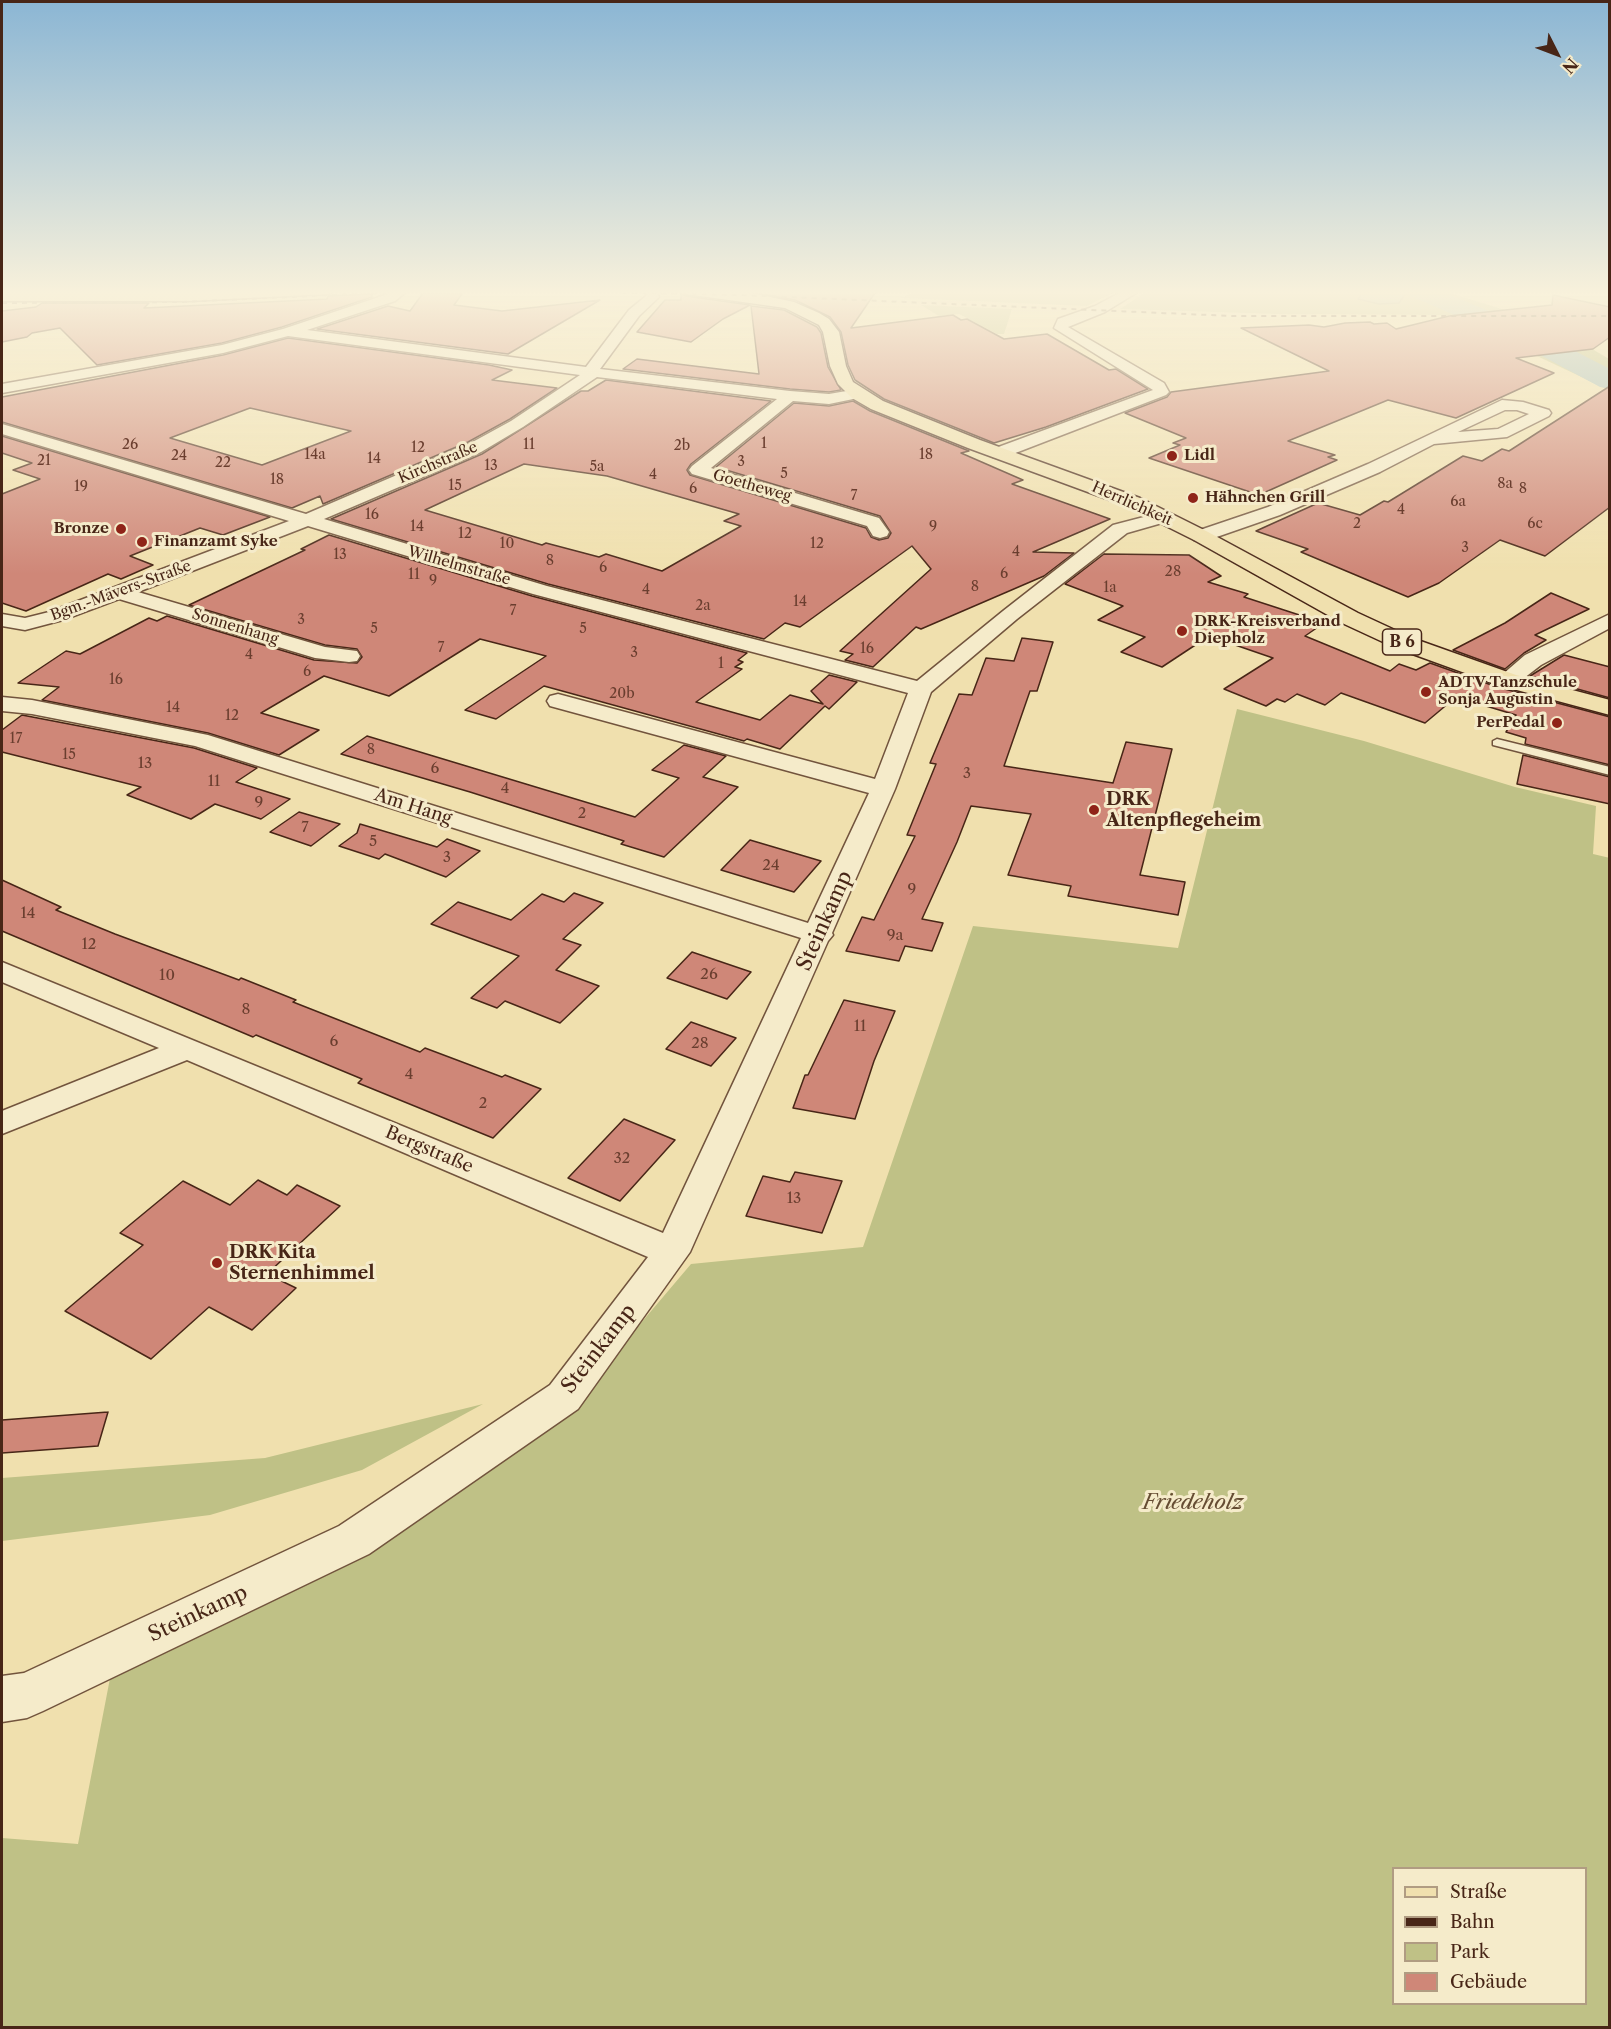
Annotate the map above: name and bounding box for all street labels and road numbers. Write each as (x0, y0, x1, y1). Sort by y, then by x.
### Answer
street label: Kirchstraße (396, 438, 480, 488)
street label: Goetheweg (711, 466, 793, 506)
street label: Herrlichkeit (1089, 478, 1175, 530)
street label: Wilhelmstraße (405, 543, 513, 589)
street label: Bgm.-Mävers-Straße (48, 557, 194, 625)
street label: Sonnenhang (190, 605, 280, 649)
road number: B 6 (1382, 629, 1422, 655)
street label: Am Hang (371, 784, 455, 830)
street label: Steinkamp (792, 867, 858, 975)
street label: Bergstraße (382, 1122, 476, 1178)
street label: Steinkamp (556, 1299, 642, 1399)
street label: Steinkamp (144, 1580, 252, 1648)

